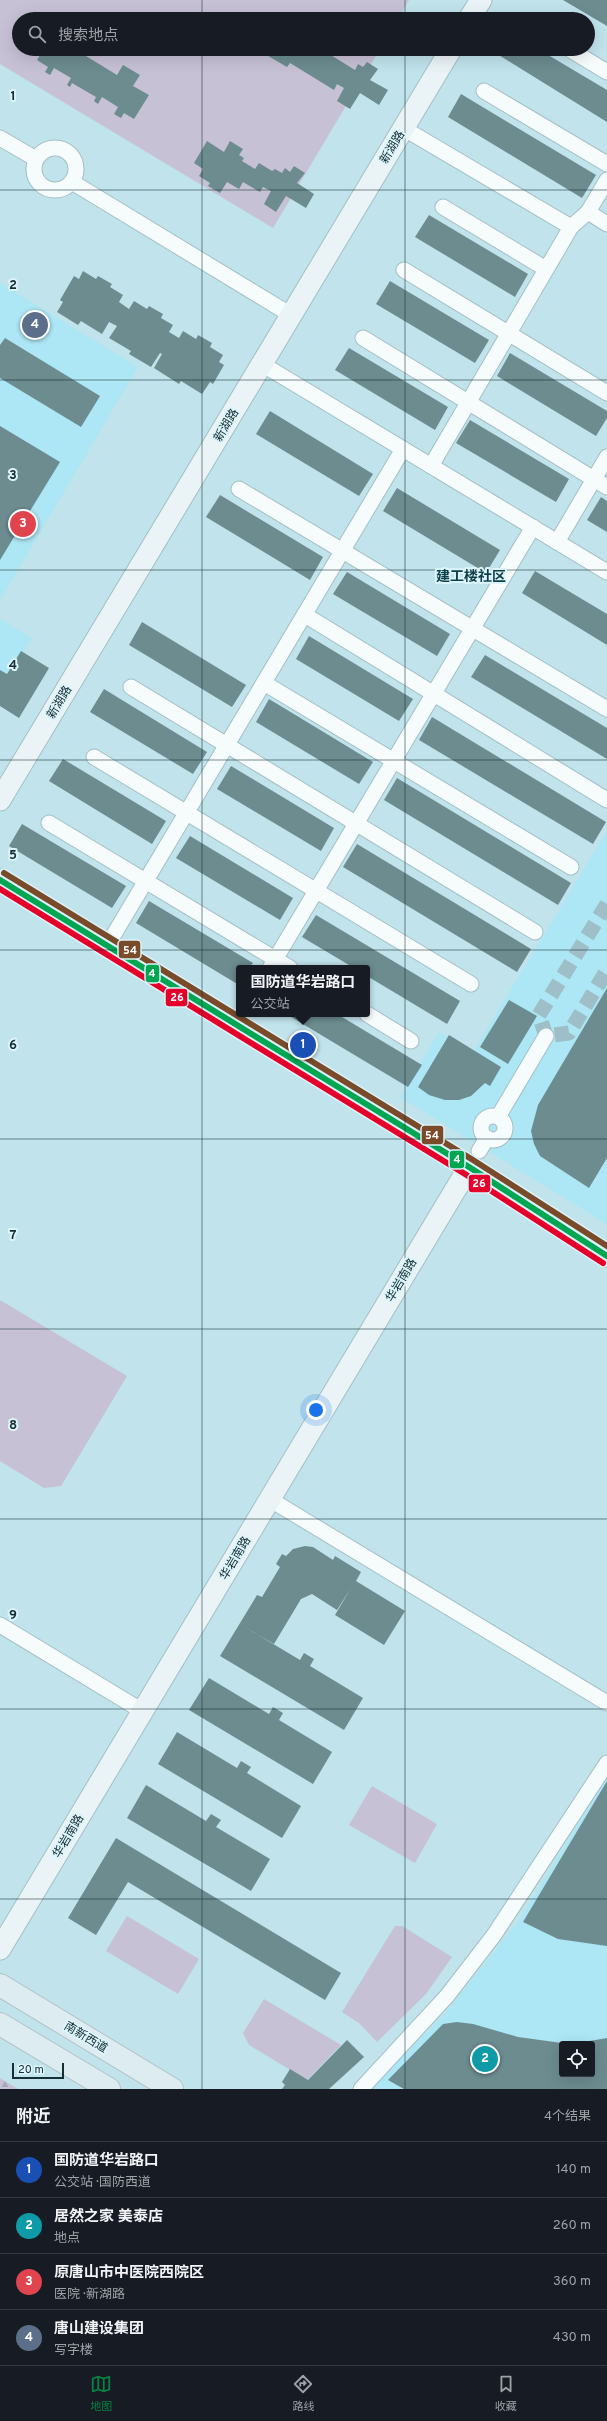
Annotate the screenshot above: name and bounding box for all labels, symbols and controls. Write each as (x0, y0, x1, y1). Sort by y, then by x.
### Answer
search box (12, 12, 595, 56)
icon: search (26, 23, 48, 45)
text: 搜索地点 (58, 27, 118, 46)
text: 1 (10, 89, 16, 105)
street label: 新湖路 (377, 128, 409, 167)
text: 2 (9, 278, 17, 294)
pin: 4 (22, 310, 48, 340)
street label: 新湖路 (211, 406, 243, 445)
text: 3 (9, 468, 17, 484)
pin: 3 (10, 509, 36, 539)
district label: 建工楼社区 (436, 568, 506, 586)
text: 4 (9, 658, 17, 674)
street label: 新湖路 (44, 683, 76, 722)
text: 5 (9, 848, 17, 864)
line badge: 54 (118, 940, 141, 959)
text: 54 (123, 944, 137, 958)
line badge: 4 (145, 964, 160, 983)
popup (236, 965, 370, 1017)
text: 4 (148, 967, 156, 981)
text: 国防道华岩路口 (250, 974, 356, 993)
line badge: 26 (165, 988, 188, 1007)
text: 26 (170, 991, 184, 1005)
text: 公交站 (250, 997, 290, 1013)
pin: 1 (290, 1030, 316, 1060)
text: 6 (9, 1038, 17, 1054)
line badge: 54 (421, 1125, 444, 1145)
text: 54 (425, 1129, 439, 1143)
line badge: 4 (449, 1150, 465, 1169)
text: 4 (453, 1153, 461, 1167)
line badge: 26 (468, 1174, 491, 1193)
text: 26 (472, 1177, 486, 1191)
text: 7 (10, 1228, 17, 1244)
street label: 华岩南路 (383, 1256, 421, 1305)
your location (306, 1400, 326, 1420)
text: 8 (9, 1418, 17, 1434)
street label: 华岩南路 (217, 1534, 255, 1583)
text: 9 (9, 1608, 17, 1624)
street label: 华岩南路 (50, 1812, 88, 1861)
street label: 南新西道 (61, 2019, 110, 2057)
map controls (559, 2041, 595, 2077)
button: locate (559, 2041, 595, 2077)
pin: 2 (472, 2044, 498, 2074)
scale bar (12, 2061, 64, 2080)
text: 20 m (18, 2063, 44, 2077)
text: 附近 (16, 2107, 50, 2129)
text: 4个结果 (544, 2109, 591, 2125)
text: 国防道华岩路口 (54, 2152, 159, 2171)
text: 1 (26, 2162, 32, 2178)
text: 140 m (556, 2162, 591, 2178)
text: 公交站 · 国防西道 (54, 2175, 151, 2191)
text: 居然之家 美泰店 (54, 2208, 163, 2227)
text: 2 (25, 2218, 33, 2234)
text: 260 m (553, 2218, 591, 2234)
text: 地点 (54, 2231, 80, 2247)
text: 原唐山市中医院西院区 (54, 2264, 204, 2283)
text: 3 (25, 2274, 33, 2290)
text: 360 m (553, 2274, 591, 2290)
text: 医院 · 新湖路 (54, 2287, 125, 2303)
text: 唐山建设集团 (54, 2320, 144, 2339)
text: 4 (25, 2330, 33, 2346)
text: 430 m (553, 2330, 591, 2346)
text: 写字楼 (54, 2343, 93, 2359)
tab: 地图 (90, 2373, 112, 2414)
tab: 路线 (292, 2373, 314, 2414)
tab: 收藏 (495, 2373, 517, 2414)

